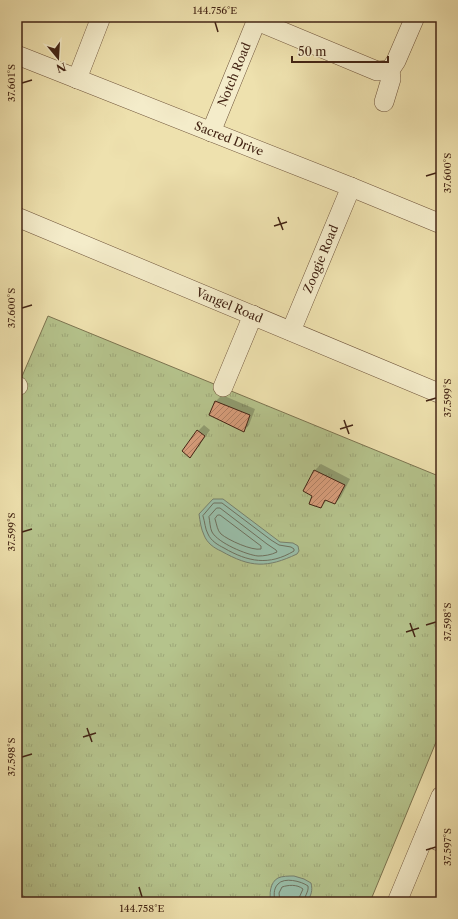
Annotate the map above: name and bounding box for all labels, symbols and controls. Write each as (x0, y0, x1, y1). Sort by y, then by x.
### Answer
text: 144.756°E (193, 4, 237, 17)
north arrow (38, 38, 78, 78)
scale bar (292, 38, 388, 64)
street label: Notch Road (214, 39, 254, 109)
text: 50 m (298, 44, 327, 59)
text: N (54, 59, 68, 76)
text: 37.601°S (5, 64, 18, 102)
street label: Sacred Drive (192, 118, 266, 159)
text: 37.600°S (441, 153, 454, 193)
street label: Zoogie Road (300, 222, 342, 295)
street label: Vangel Road (193, 284, 266, 326)
text: 37.600°S (5, 288, 18, 328)
text: 37.599°S (441, 378, 454, 418)
text: 37.599°S (5, 512, 18, 552)
text: 37.598°S (441, 602, 454, 642)
text: 37.598°S (5, 737, 18, 777)
text: 37.597°S (441, 828, 454, 866)
text: 144.758°E (120, 902, 164, 915)

